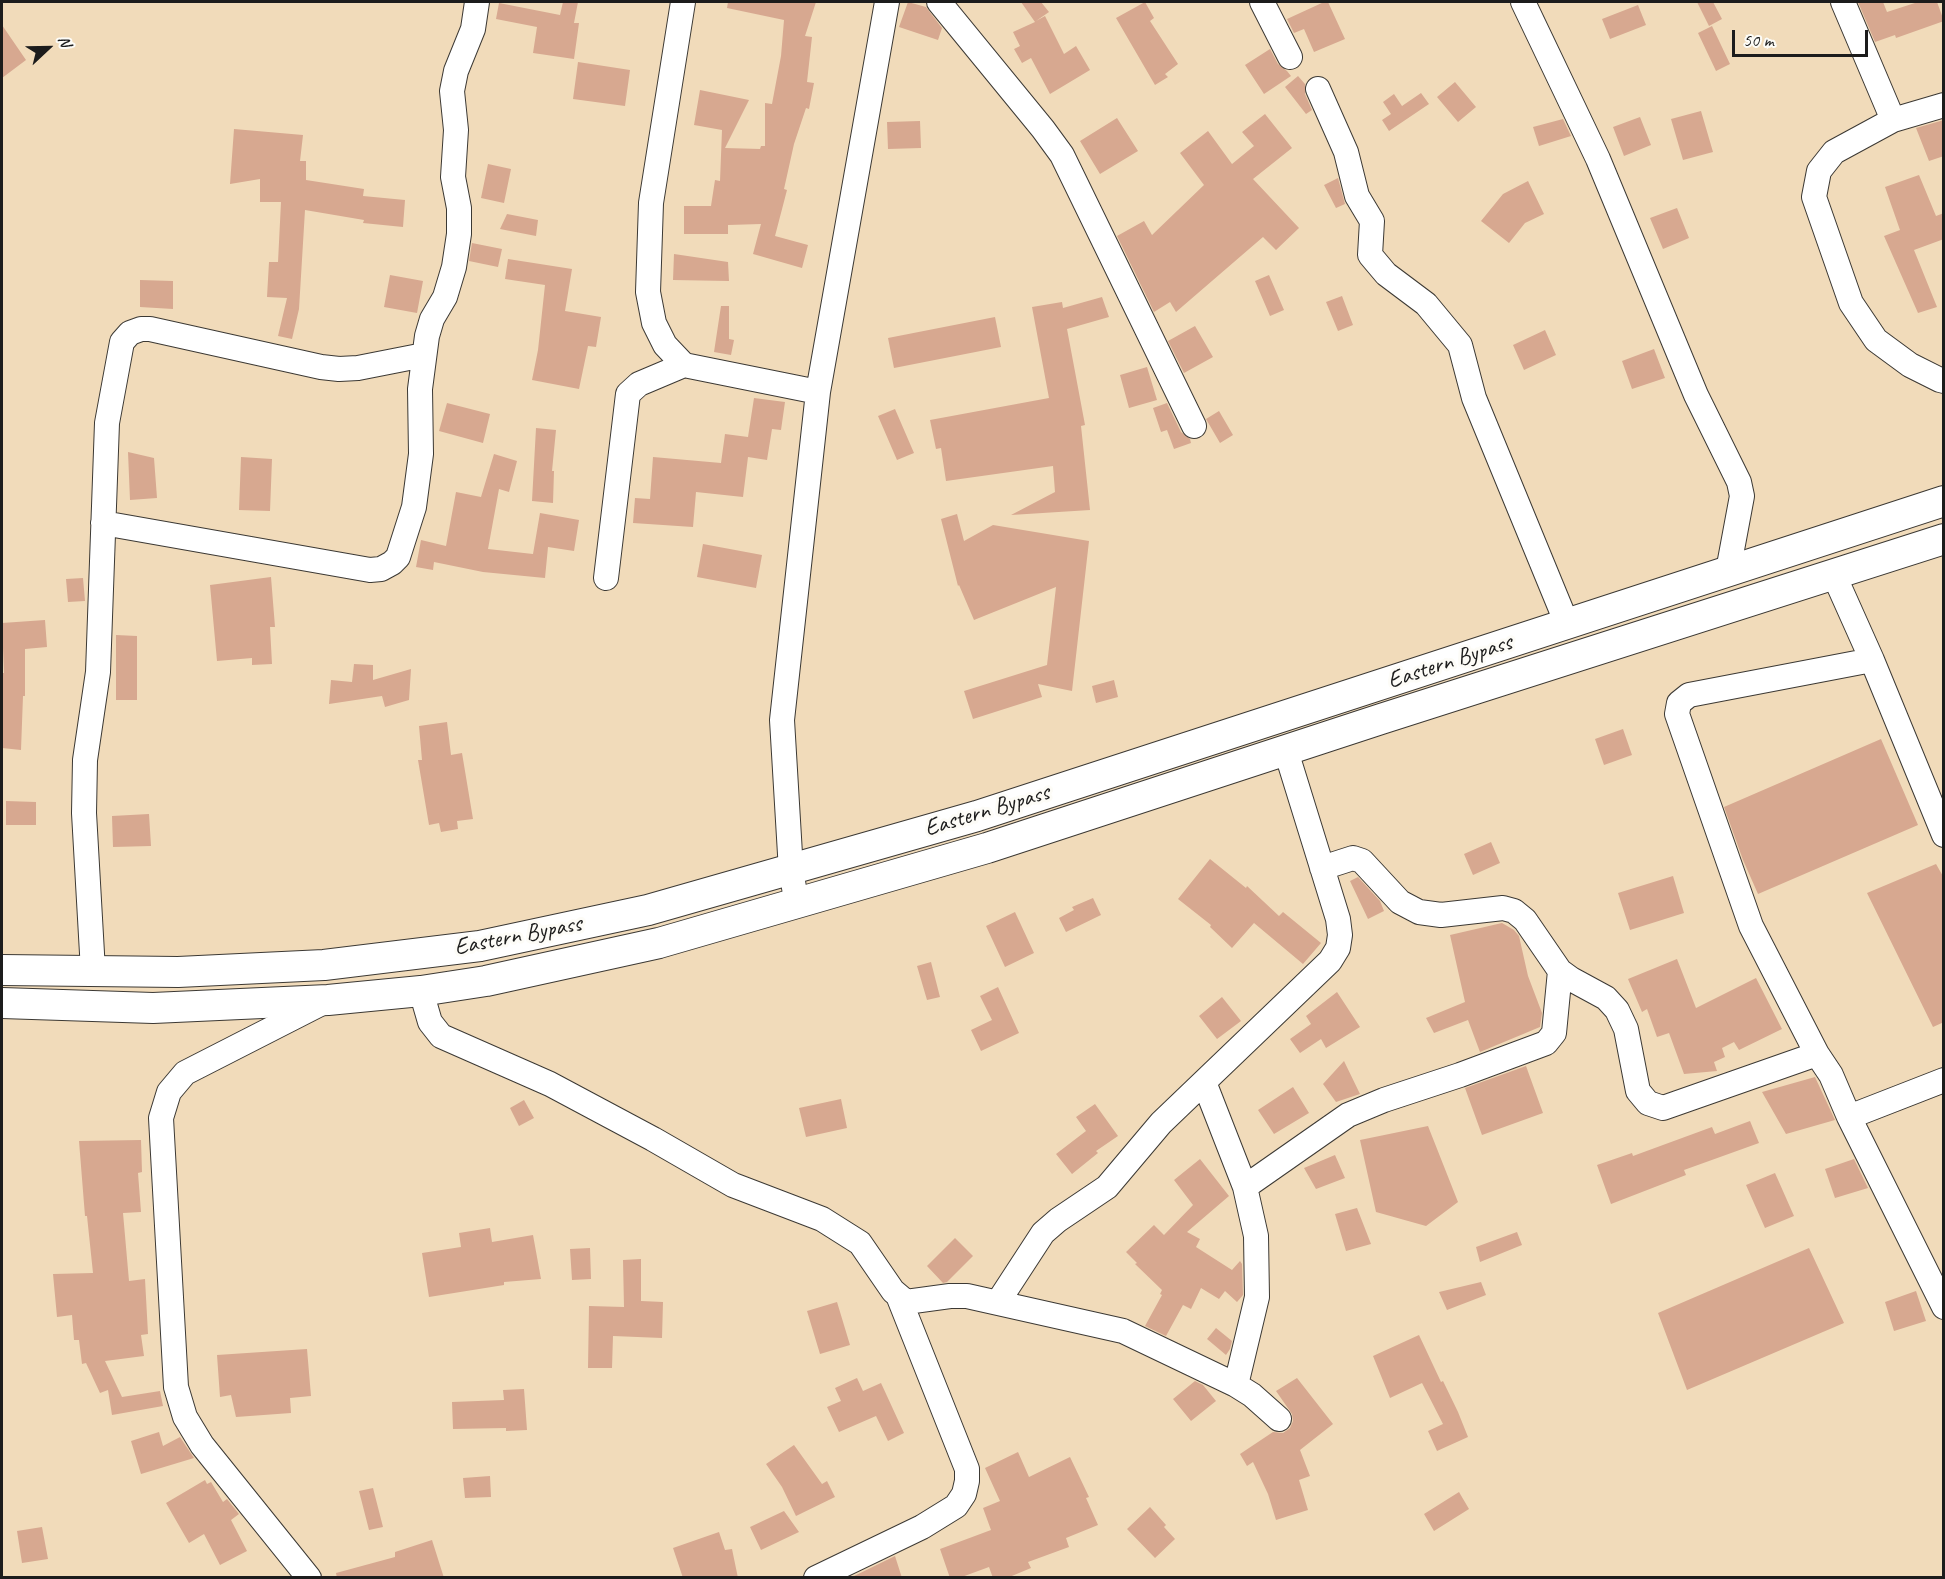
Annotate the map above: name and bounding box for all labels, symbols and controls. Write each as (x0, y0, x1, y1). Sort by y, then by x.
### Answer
north arrow (18, 18, 78, 78)
scale bar (1735, 18, 1872, 56)
text: 50 m (1743, 29, 1774, 51)
text: N (54, 33, 76, 50)
street label: Eastern Bypass (1384, 628, 1516, 696)
street label: Eastern Bypass (921, 778, 1053, 844)
street label: Eastern Bypass (452, 910, 584, 962)

